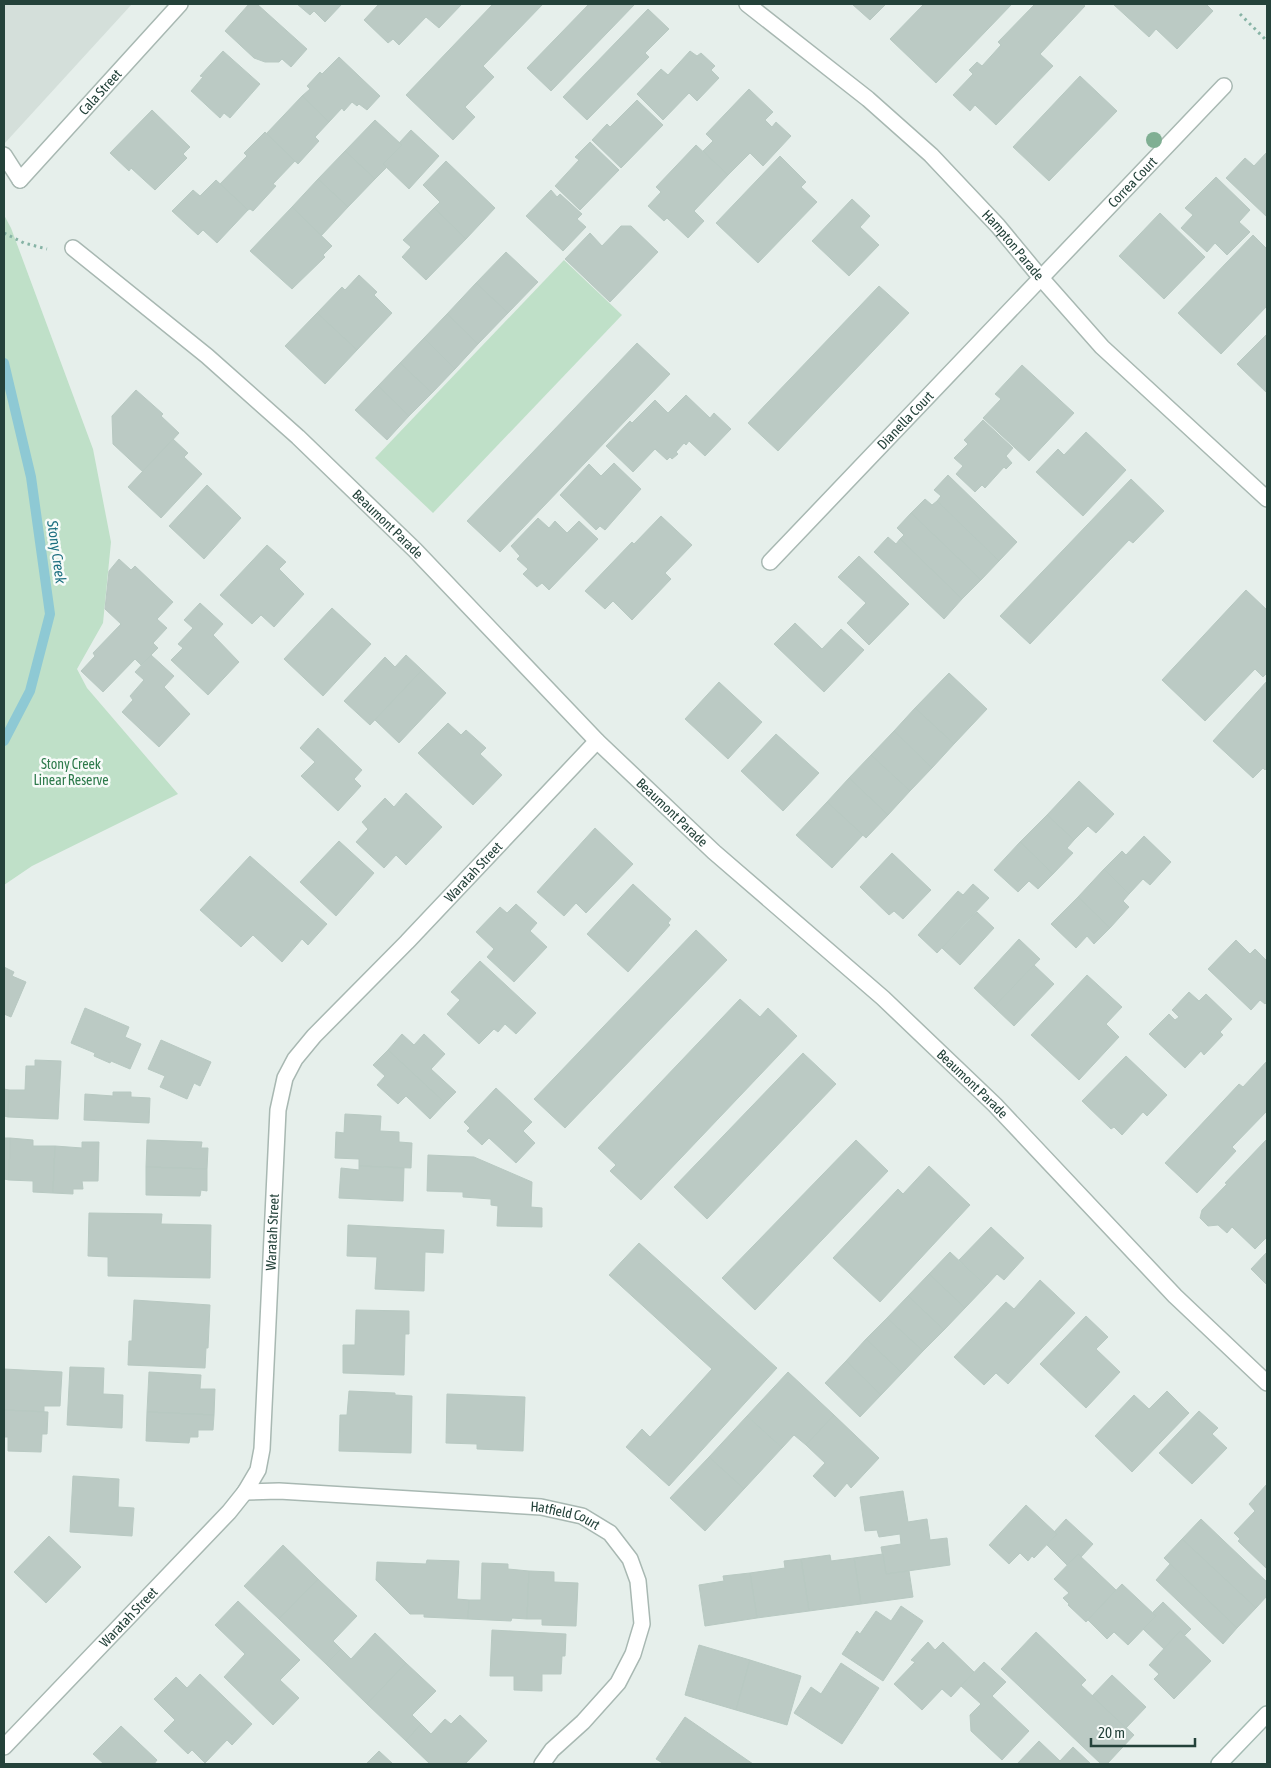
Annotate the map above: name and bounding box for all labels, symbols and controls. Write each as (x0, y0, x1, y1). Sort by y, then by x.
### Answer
street label: Cala Street (75, 66, 125, 118)
street label: Correa Court (1105, 154, 1160, 211)
street label: Hampton Parade (979, 206, 1047, 283)
street label: Dianella Court (874, 388, 937, 453)
street label: Beaumont Parade (349, 486, 427, 562)
water label: Stony Creek (44, 518, 70, 585)
park label: Stony Creek Linear Reserve (33, 756, 109, 788)
street label: Beaumont Parade (633, 775, 711, 850)
street label: Waratah Street (441, 839, 505, 905)
street label: Beaumont Parade (934, 1046, 1011, 1122)
street label: Waratah Street (262, 1193, 282, 1271)
street label: Hatfield Court (530, 1498, 603, 1533)
street label: Waratah Street (96, 1584, 161, 1650)
scale bar (1091, 1716, 1195, 1748)
text: 20 m (1098, 1724, 1125, 1741)

